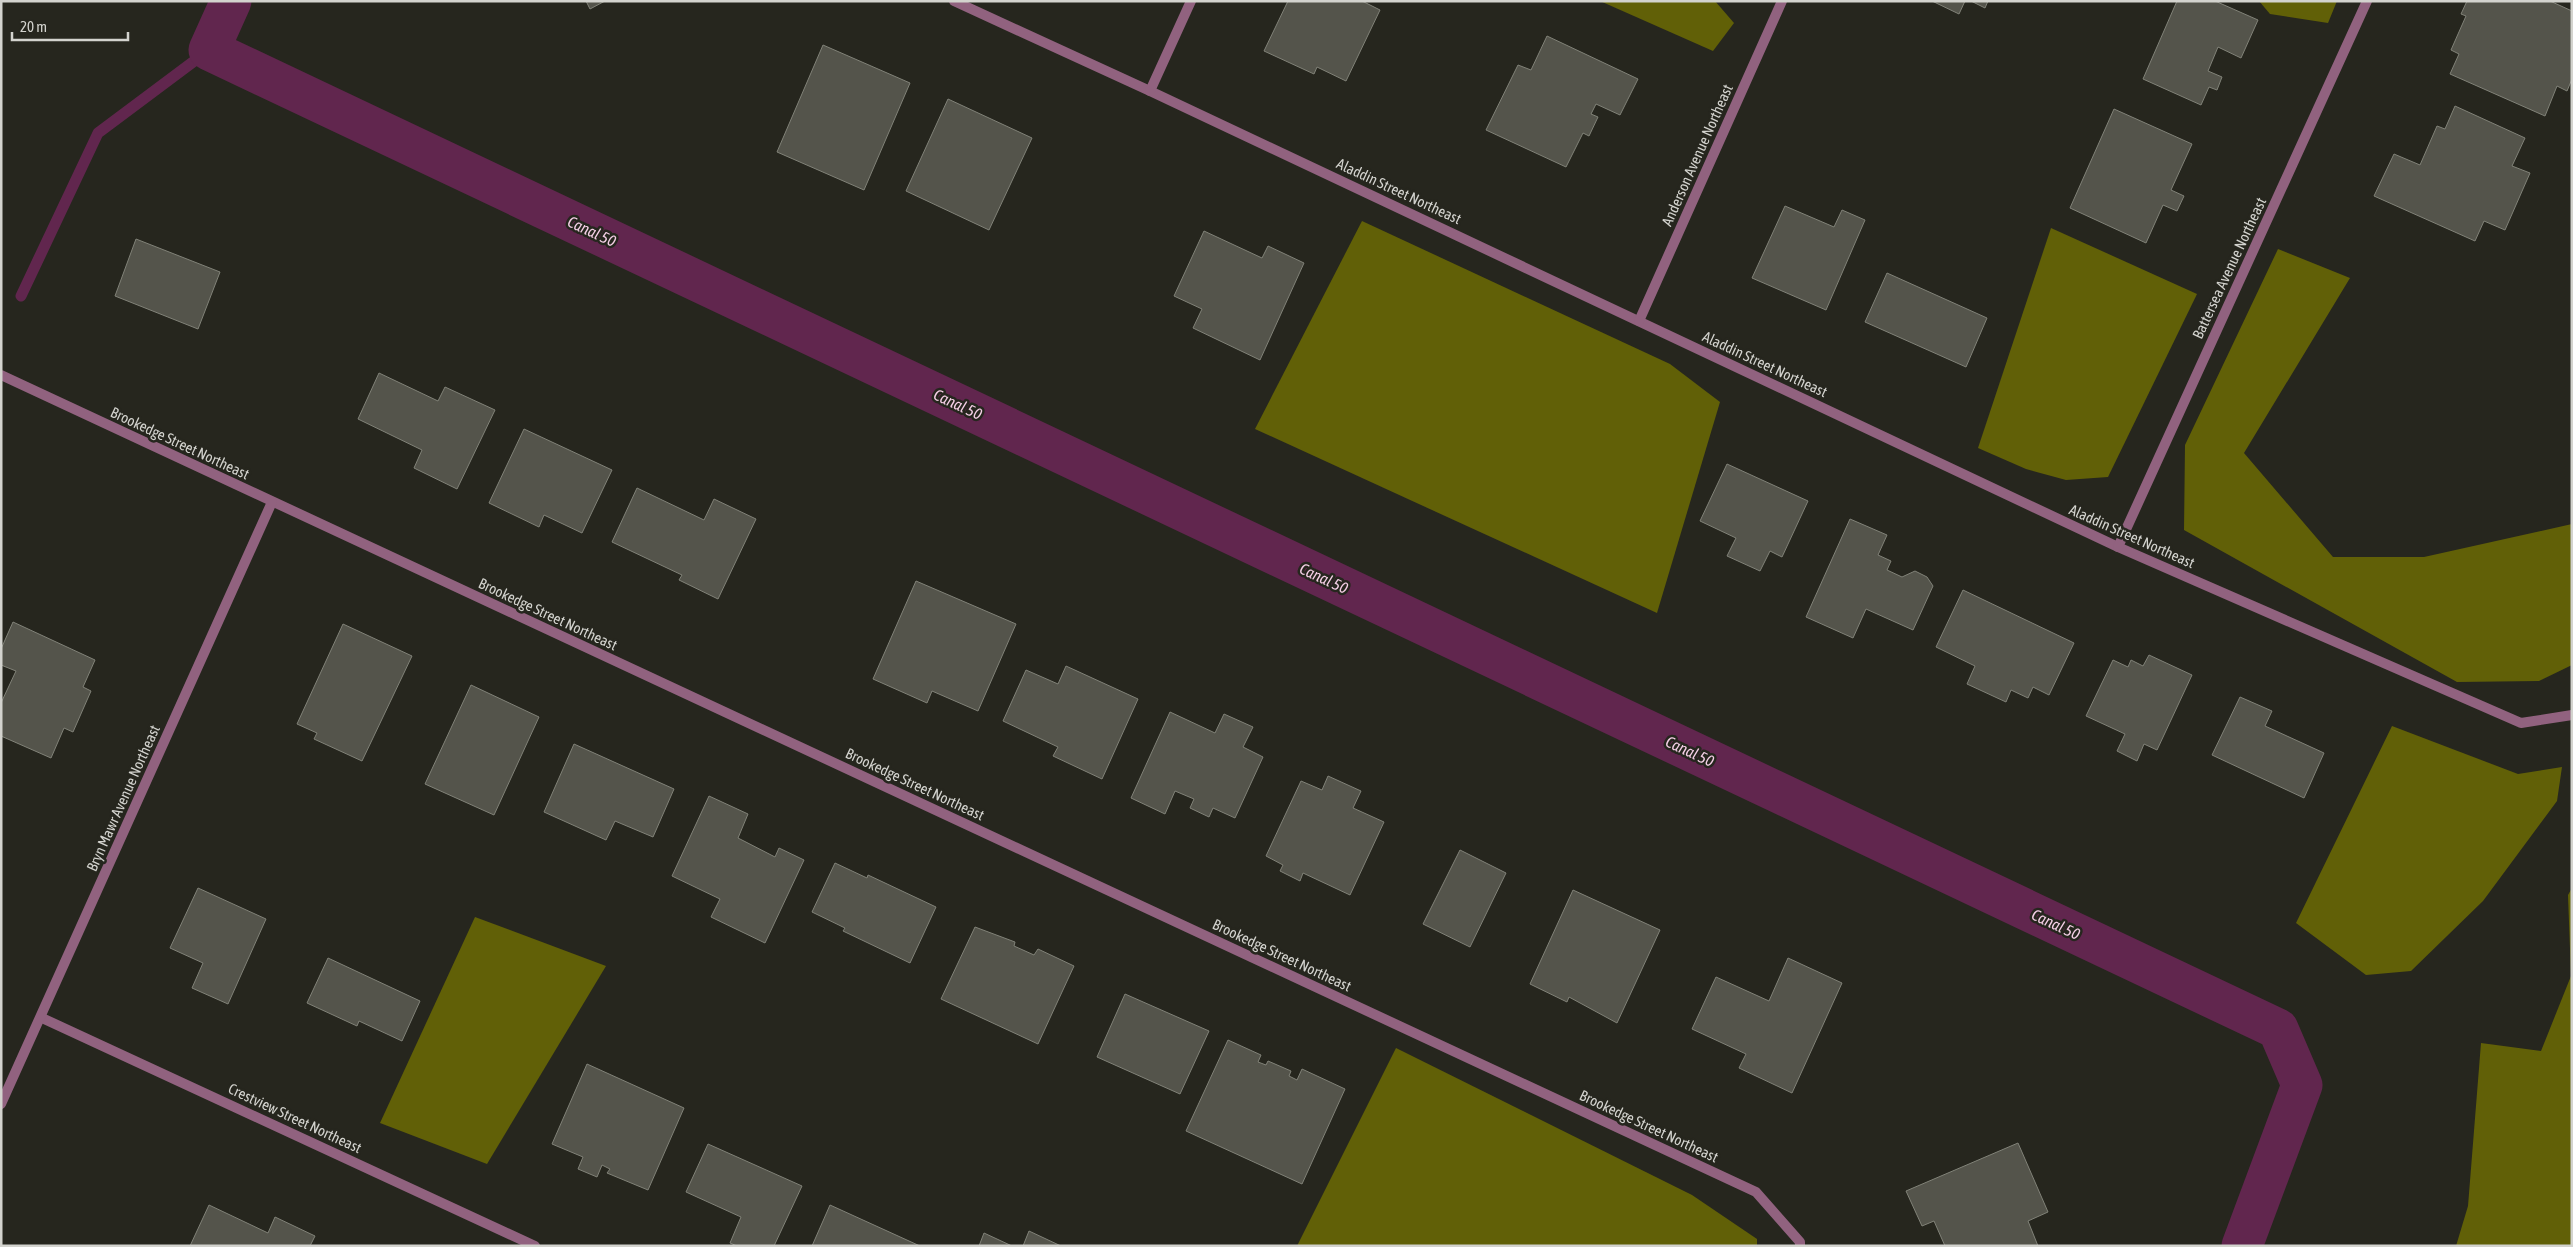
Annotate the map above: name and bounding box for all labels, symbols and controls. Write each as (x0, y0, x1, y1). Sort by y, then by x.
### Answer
scale bar (12, 10, 129, 42)
text: 20 m (20, 18, 47, 35)
street label: Anderson Avenue Northeast (1658, 81, 1736, 229)
street label: Aladdin Street Northeast (1334, 155, 1464, 227)
street label: Battersea Avenue Northeast (2189, 195, 2269, 341)
water label: Canal 50 (565, 212, 619, 250)
street label: Aladdin Street Northeast (1700, 328, 1830, 400)
water label: Canal 50 (931, 385, 985, 423)
street label: Brookedge Street Northeast (108, 403, 252, 483)
street label: Aladdin Street Northeast (2067, 501, 2197, 571)
water label: Canal 50 (1297, 559, 1351, 597)
street label: Brookedge Street Northeast (476, 574, 620, 654)
street label: Bryn Mawr Avenue Northeast (83, 722, 163, 874)
water label: Canal 50 (1663, 732, 1717, 770)
street label: Brookedge Street Northeast (843, 744, 987, 824)
water label: Canal 50 (2029, 905, 2083, 943)
street label: Brookedge Street Northeast (1210, 915, 1354, 995)
street label: Crestview Street Northeast (226, 1080, 364, 1156)
street label: Brookedge Street Northeast (1577, 1086, 1721, 1166)

